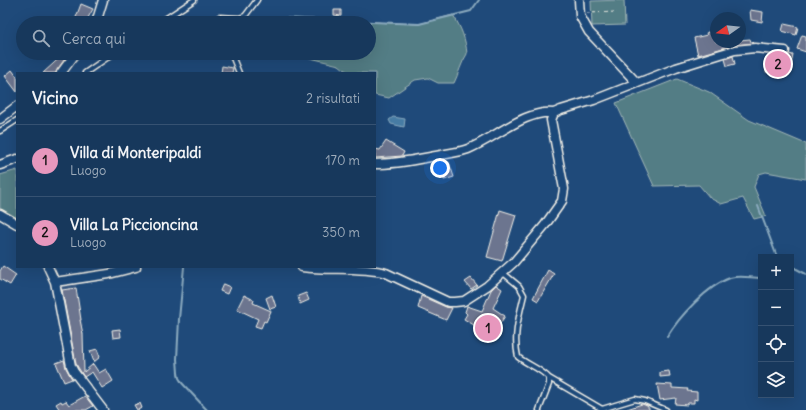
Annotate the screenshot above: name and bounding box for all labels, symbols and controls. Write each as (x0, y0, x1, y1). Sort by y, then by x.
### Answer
north arrow (710, 12, 746, 48)
search box (16, 16, 376, 60)
icon: search (30, 27, 52, 49)
text: Cerca qui (62, 29, 126, 48)
pin: 2 (765, 49, 791, 79)
text: Vicino (32, 87, 78, 109)
text: 2 risultati (306, 90, 360, 107)
text: Villa di Monteripaldi (70, 143, 201, 162)
text: 1 (42, 152, 48, 169)
text: 170 m (325, 152, 360, 169)
your location (430, 158, 450, 178)
text: Luogo (70, 162, 106, 179)
text: Villa La Piccioncina (70, 215, 198, 234)
text: 2 (41, 224, 49, 241)
text: 350 m (322, 224, 360, 241)
text: Luogo (70, 234, 106, 251)
map controls (758, 254, 794, 398)
button: + (758, 254, 794, 290)
button: − (758, 290, 794, 326)
pin: 1 (475, 313, 501, 343)
button: locate (758, 326, 794, 362)
button: layers (758, 362, 794, 398)

